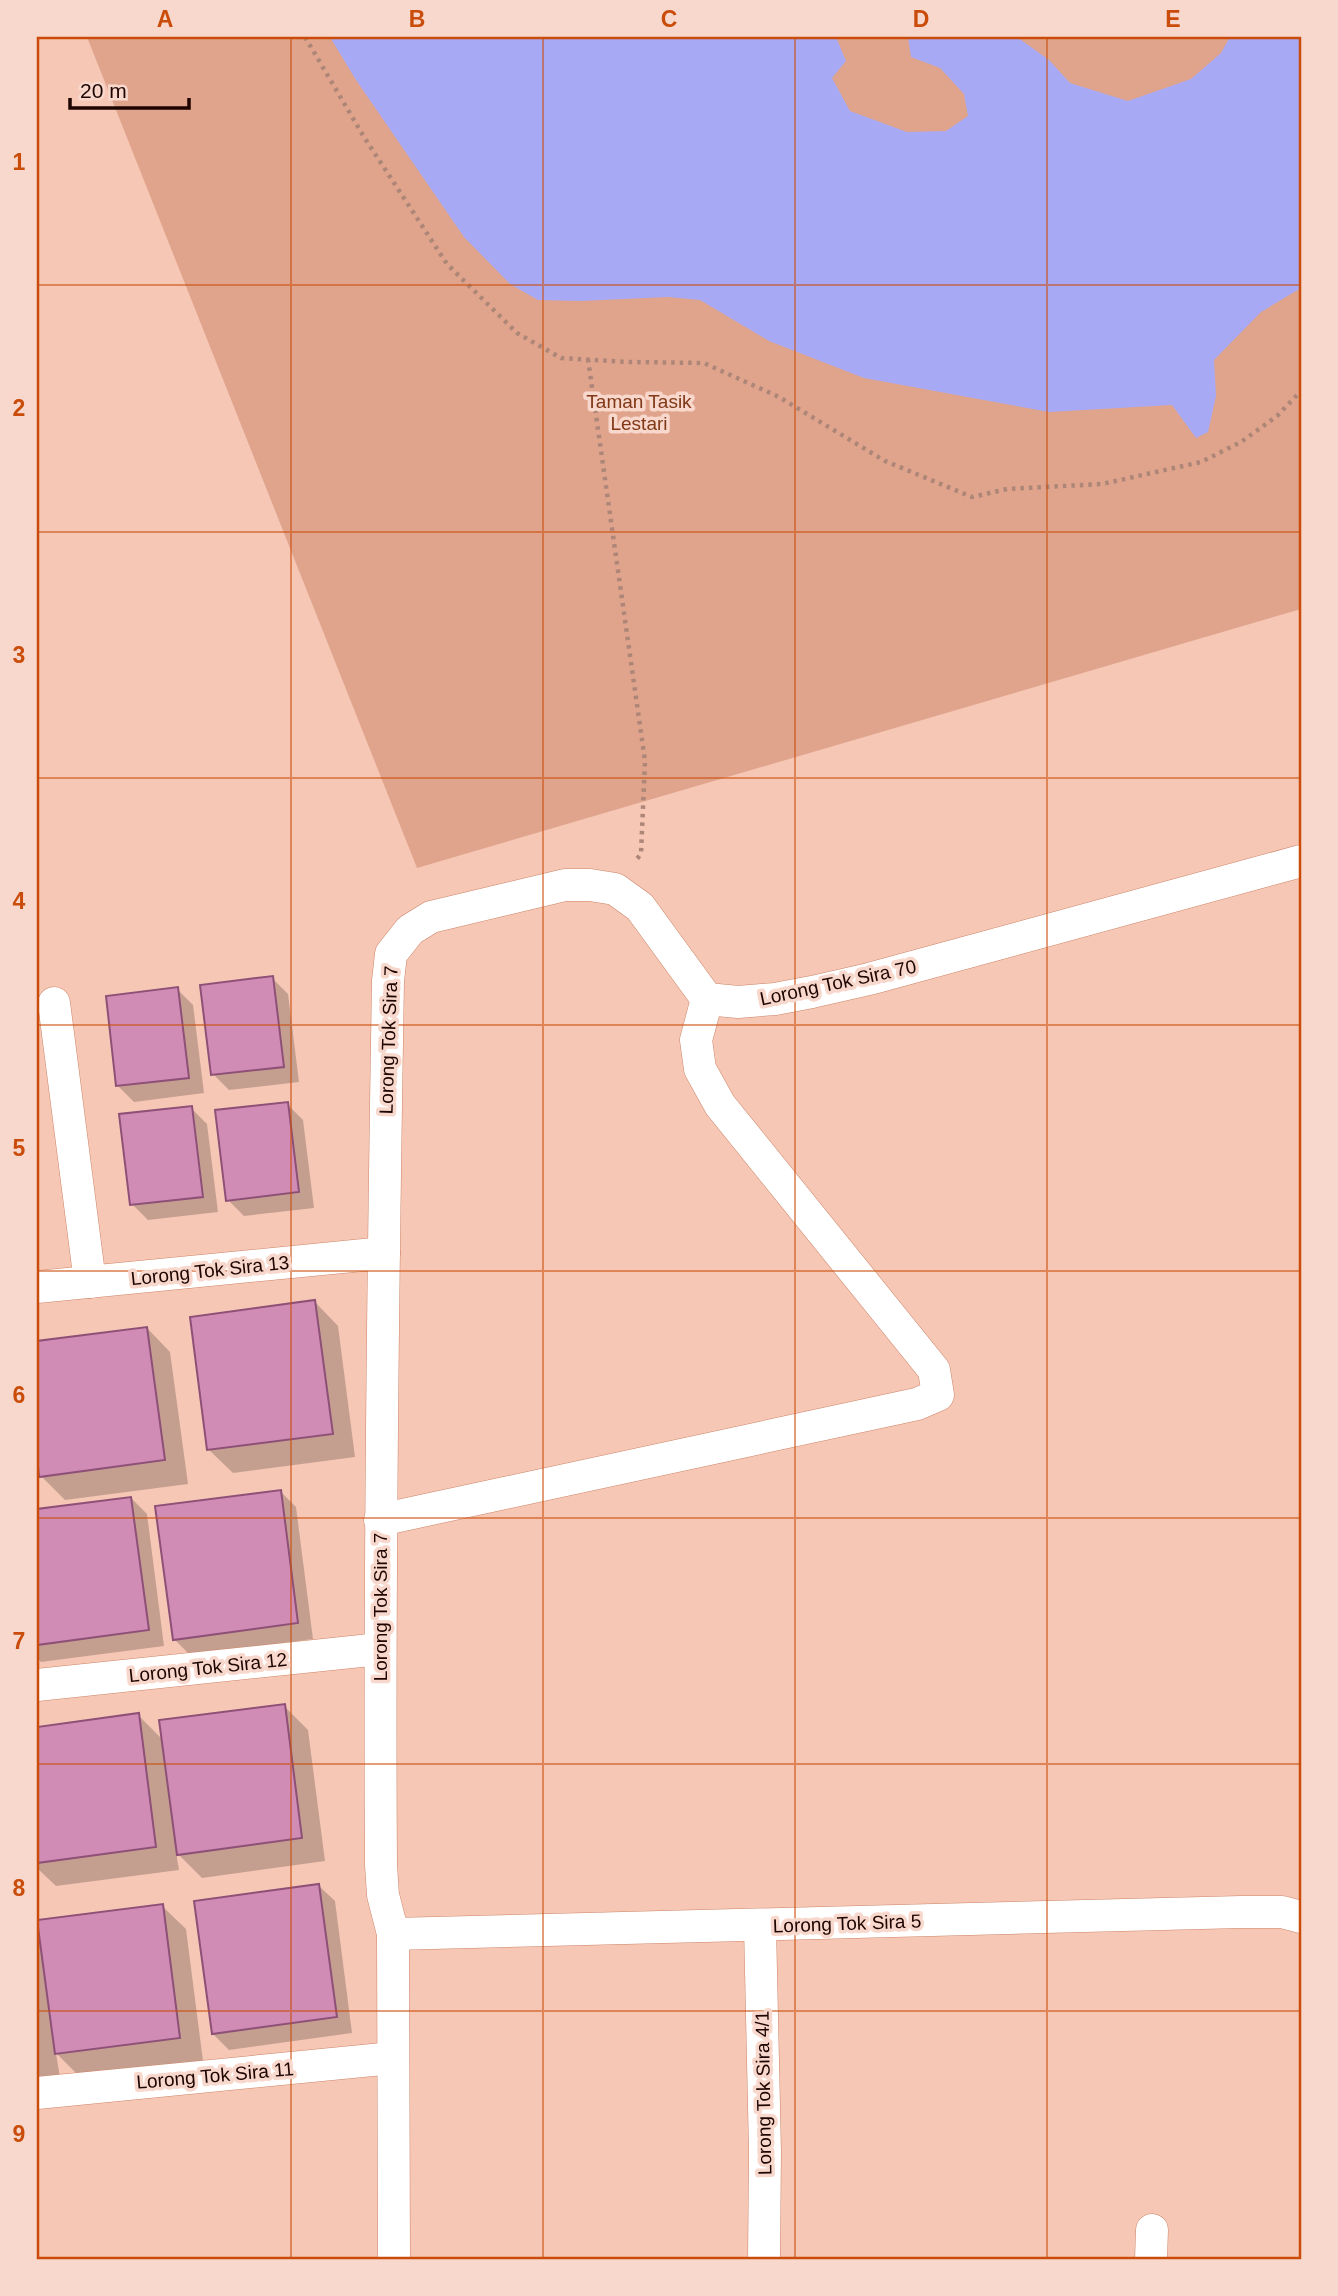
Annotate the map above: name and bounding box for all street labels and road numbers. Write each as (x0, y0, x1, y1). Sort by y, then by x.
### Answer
street label: Lorong Tok Sira 70 (758, 956, 918, 1009)
street label: Lorong Tok Sira 7 (375, 965, 402, 1115)
street label: Lorong Tok Sira 13 (130, 1252, 290, 1289)
street label: Lorong Tok Sira 7 (370, 1533, 391, 1681)
street label: Lorong Tok Sira 12 (128, 1649, 288, 1686)
street label: Lorong Tok Sira 5 (772, 1910, 922, 1937)
street label: Lorong Tok Sira 4/1 (752, 2011, 775, 2175)
street label: Lorong Tok Sira 11 (136, 2058, 295, 2093)

